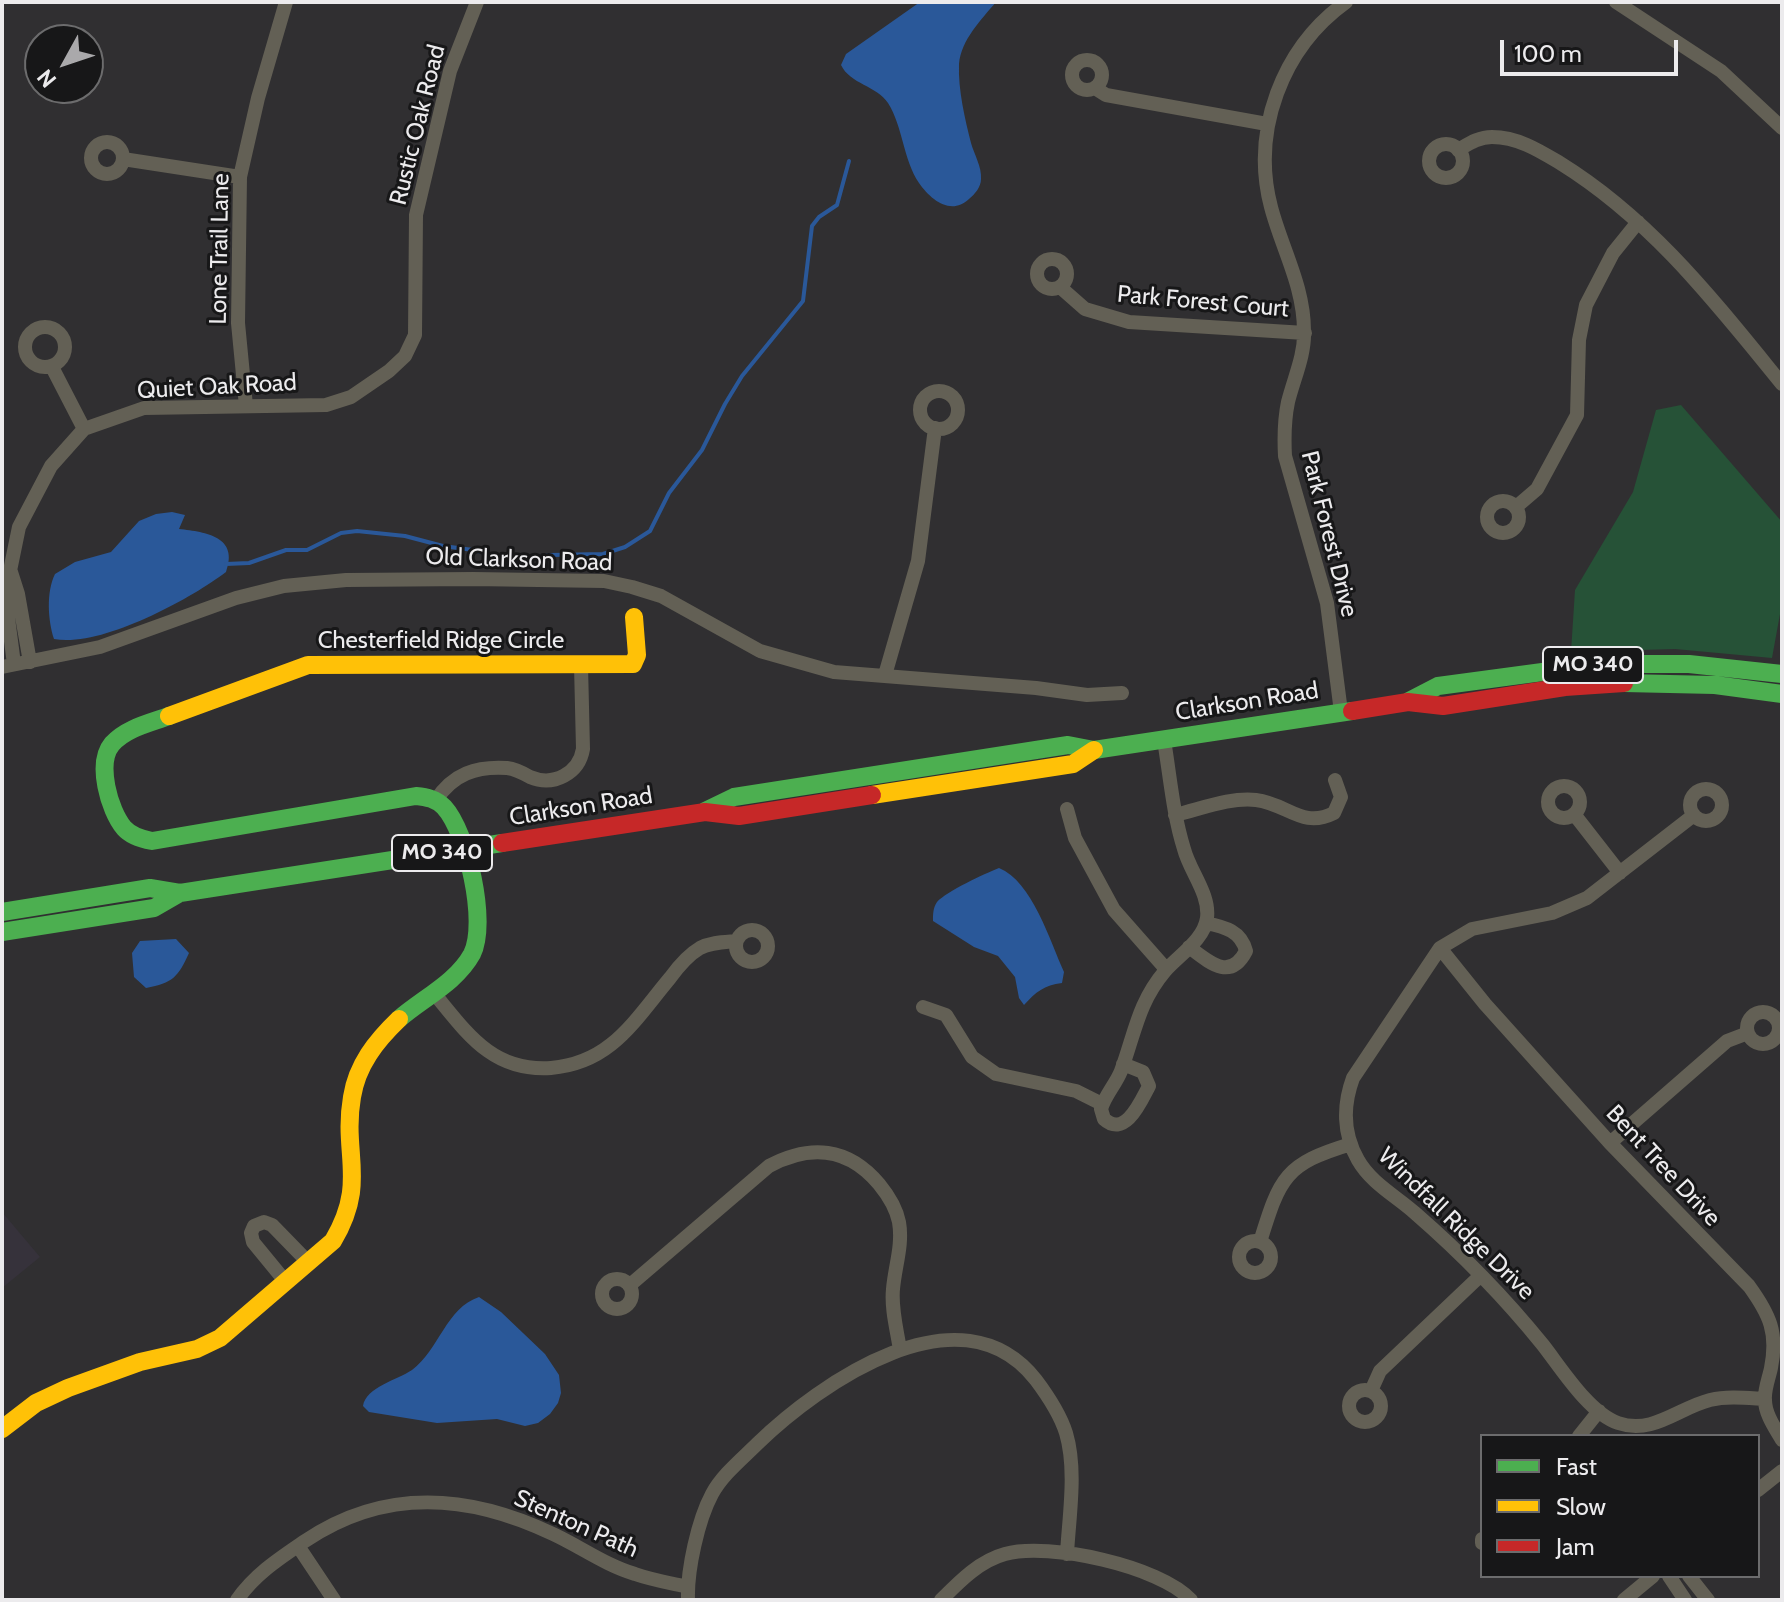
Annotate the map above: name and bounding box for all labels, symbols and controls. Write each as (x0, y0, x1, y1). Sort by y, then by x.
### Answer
north arrow (24, 24, 104, 104)
scale bar (1504, 24, 1682, 74)
text: 100 m (1514, 39, 1582, 68)
street label: Rustic Oak Road (384, 42, 452, 208)
text: N (31, 64, 62, 93)
street label: Lone Trail Lane (204, 173, 236, 325)
street label: Park Forest Court (1116, 280, 1290, 324)
street label: Quiet Oak Road (136, 368, 298, 406)
street label: Park Forest Drive (1294, 448, 1364, 620)
street label: Old Clarkson Road (425, 542, 613, 578)
street label: Chesterfield Ridge Circle (318, 627, 564, 655)
road number: MO 340 (1543, 647, 1643, 683)
street label: Clarkson Road (1173, 676, 1321, 728)
street label: Clarkson Road (507, 781, 655, 833)
road number: MO 340 (392, 835, 492, 871)
street label: Bent Tree Drive (1600, 1099, 1726, 1233)
street label: Windfall Ridge Drive (1372, 1142, 1540, 1306)
legend (1480, 1434, 1760, 1578)
text: Fast (1556, 1452, 1597, 1481)
street label: Stenton Path (509, 1484, 643, 1564)
text: Slow (1556, 1492, 1606, 1521)
text: Jam (1556, 1532, 1594, 1561)

